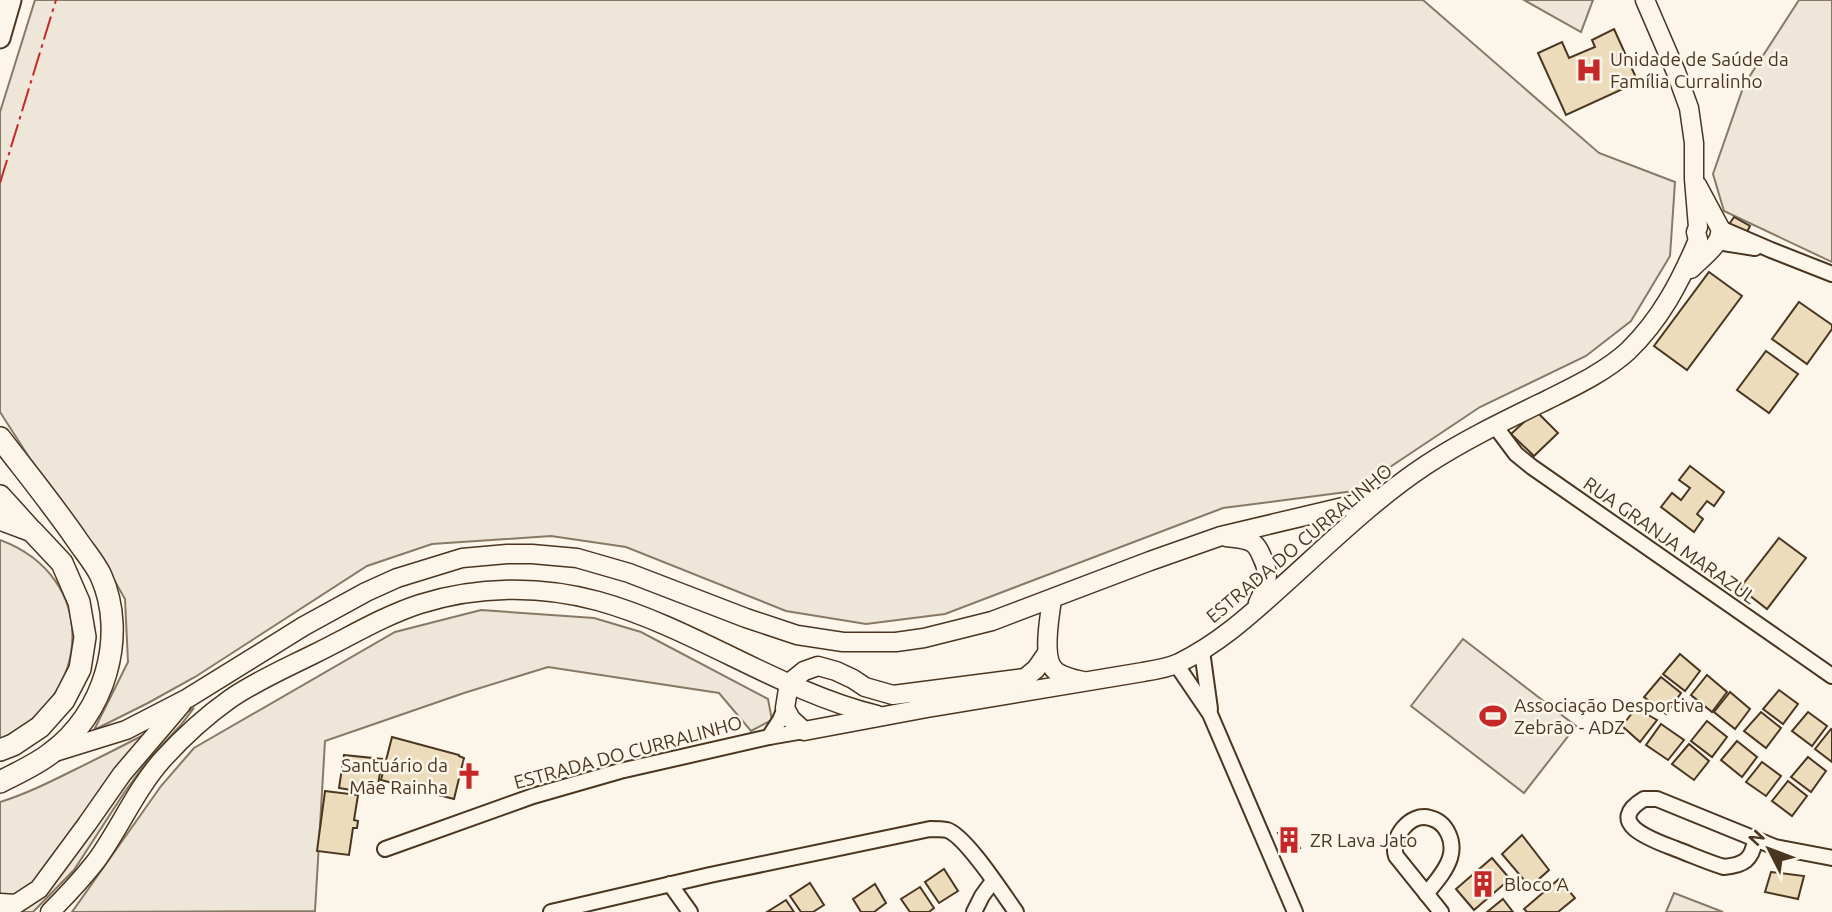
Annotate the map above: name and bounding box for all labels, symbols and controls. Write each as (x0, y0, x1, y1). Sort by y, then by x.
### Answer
place label: Unidade de Saúde da Família Curralinho (1610, 48, 1789, 92)
hospital icon: Unidade de Saúde da Família Curralinho (1574, 55, 1604, 85)
street label: ESTRADA DO CURRALINHO (1202, 459, 1396, 627)
street label: RUA GRANJA MARAZUL (1579, 472, 1761, 608)
place label: Associação Desportiva Zebrão - ADZ (1514, 694, 1704, 738)
sports icon: Associação Desportiva Zebrão - ADZ (1478, 701, 1508, 731)
street label: ESTRADA DO CURRALINHO (511, 711, 745, 793)
place label: Santuário da Mãe Rainha (341, 754, 448, 798)
church icon: Santuário da Mãe Rainha (454, 761, 484, 791)
north arrow (1734, 814, 1804, 884)
building icon: ZR Lava Jato (1274, 825, 1304, 855)
text: N (1743, 825, 1769, 850)
place label: ZR Lava Jato (1310, 829, 1417, 851)
building icon: Bloco A (1468, 869, 1498, 899)
place label: Bloco A (1504, 873, 1569, 895)

